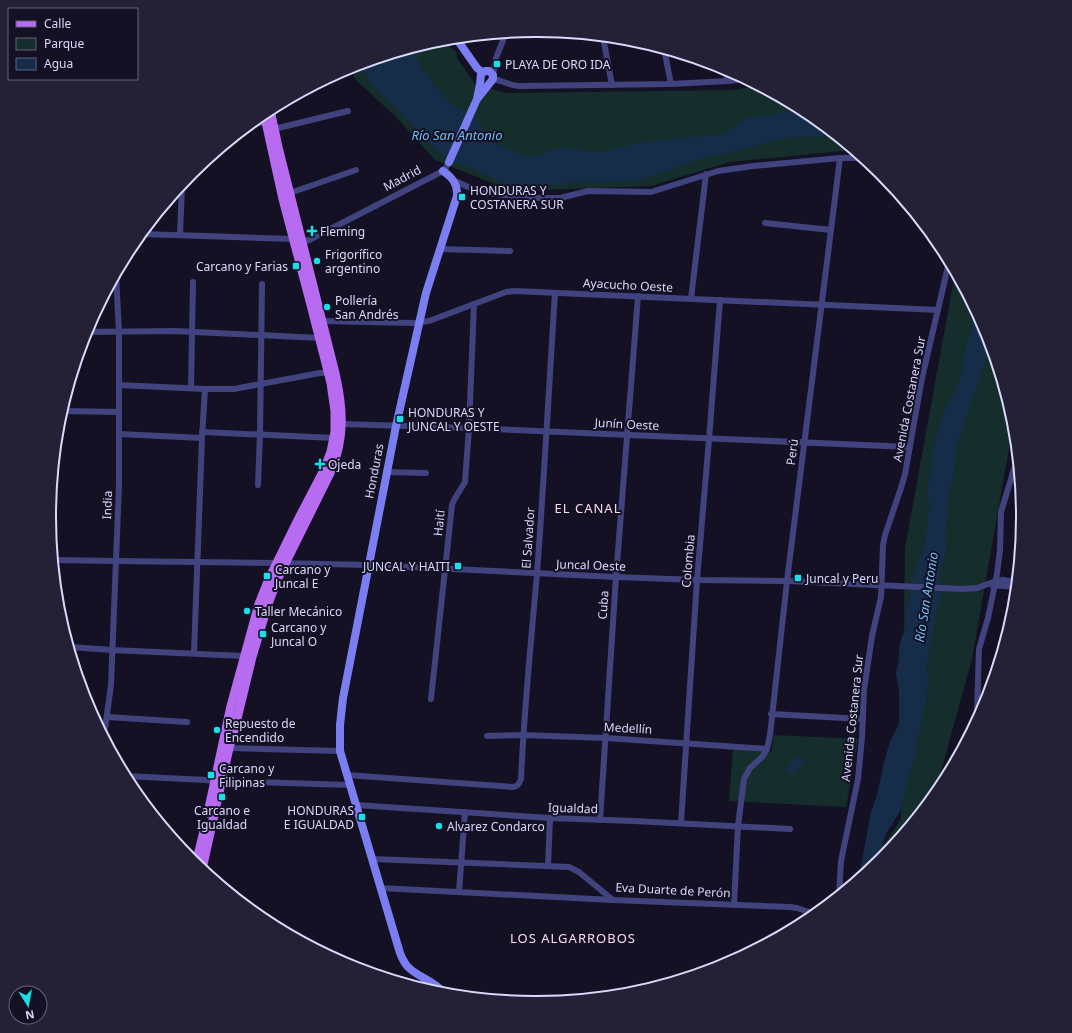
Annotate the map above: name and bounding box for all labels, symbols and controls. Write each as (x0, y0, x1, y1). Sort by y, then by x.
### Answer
legend (8, 8, 138, 80)
text: Calle (44, 15, 72, 32)
text: Parque (44, 35, 85, 52)
text: Agua (44, 55, 73, 72)
place label: PLAYA DE ORO IDA (505, 56, 611, 73)
marker: PLAYA DE ORO IDA (492, 59, 502, 69)
water label: Río San Antonio (411, 126, 503, 144)
street label: Madrid (380, 161, 424, 195)
place label: HONDURAS Y COSTANERA SUR (470, 182, 564, 213)
marker: HONDURAS Y COSTANERA SUR (457, 192, 467, 202)
place label: Fleming (320, 223, 365, 240)
marker: Fleming (307, 226, 317, 236)
place label: Frigorífico argentino (325, 246, 382, 277)
marker: Frigorífico argentino (312, 256, 322, 266)
place label: Carcano y Farias (196, 258, 288, 275)
marker: Carcano y Farias (291, 261, 301, 271)
street label: Ayacucho Oeste (582, 274, 674, 296)
place label: Pollería San Andrés (335, 292, 399, 323)
marker: Pollería San Andrés (322, 302, 332, 312)
street label: Avenida Costanera Sur (888, 335, 930, 463)
place label: HONDURAS Y JUNCAL Y OESTE (407, 404, 500, 435)
marker: HONDURAS Y JUNCAL Y OESTE (395, 414, 405, 424)
street label: Junín Oeste (593, 414, 660, 434)
street label: Perú (782, 438, 802, 466)
street label: Honduras (360, 442, 388, 500)
place label: Ojeda (328, 456, 361, 473)
marker: Ojeda (315, 459, 325, 469)
street label: India (98, 490, 116, 520)
district label: EL CANAL (555, 499, 621, 517)
street label: El Salvador (517, 507, 539, 569)
street label: Haití (429, 508, 449, 537)
street label: Colombia (677, 534, 699, 588)
water label: Río San Antonio (910, 551, 942, 643)
street label: Juncal Oeste (555, 555, 626, 575)
place label: JUNCAL Y HAITI (362, 558, 450, 575)
place label: Carcano y Juncal E (274, 561, 331, 592)
marker: JUNCAL Y HAITI (453, 561, 463, 571)
place label: Juncal y Peru (805, 570, 878, 587)
marker: Carcano y Juncal E (262, 571, 272, 581)
marker: Juncal y Peru (793, 573, 803, 583)
street label: Cuba (594, 590, 612, 620)
place label: Taller Mecánico (255, 603, 342, 620)
marker: Taller Mecánico (242, 606, 252, 616)
place label: Carcano y Juncal O (270, 619, 327, 650)
marker: Carcano y Juncal O (258, 629, 268, 639)
street label: Avenida Costanera Sur (837, 654, 867, 782)
place label: Repuesto de Encendido (225, 715, 296, 746)
street label: Medellín (603, 718, 653, 738)
marker: Repuesto de Encendido (212, 725, 222, 735)
place label: Carcano y Filipinas (219, 760, 275, 791)
marker: Carcano y Filipinas (206, 770, 216, 780)
marker: Carcano e Igualdad (217, 792, 227, 802)
street label: Igualdad (548, 799, 598, 817)
place label: Carcano e Igualdad (194, 802, 250, 833)
place label: HONDURAS E IGUALDAD (284, 802, 354, 833)
marker: HONDURAS E IGUALDAD (357, 812, 367, 822)
place label: Alvarez Condarco (447, 818, 545, 835)
marker: Alvarez Condarco (434, 821, 444, 831)
street label: Eva Duarte de Perón (615, 878, 731, 902)
district label: LOS ALGARROBOS (510, 929, 636, 947)
north arrow (8, 985, 48, 1025)
text: N (24, 1007, 36, 1024)

